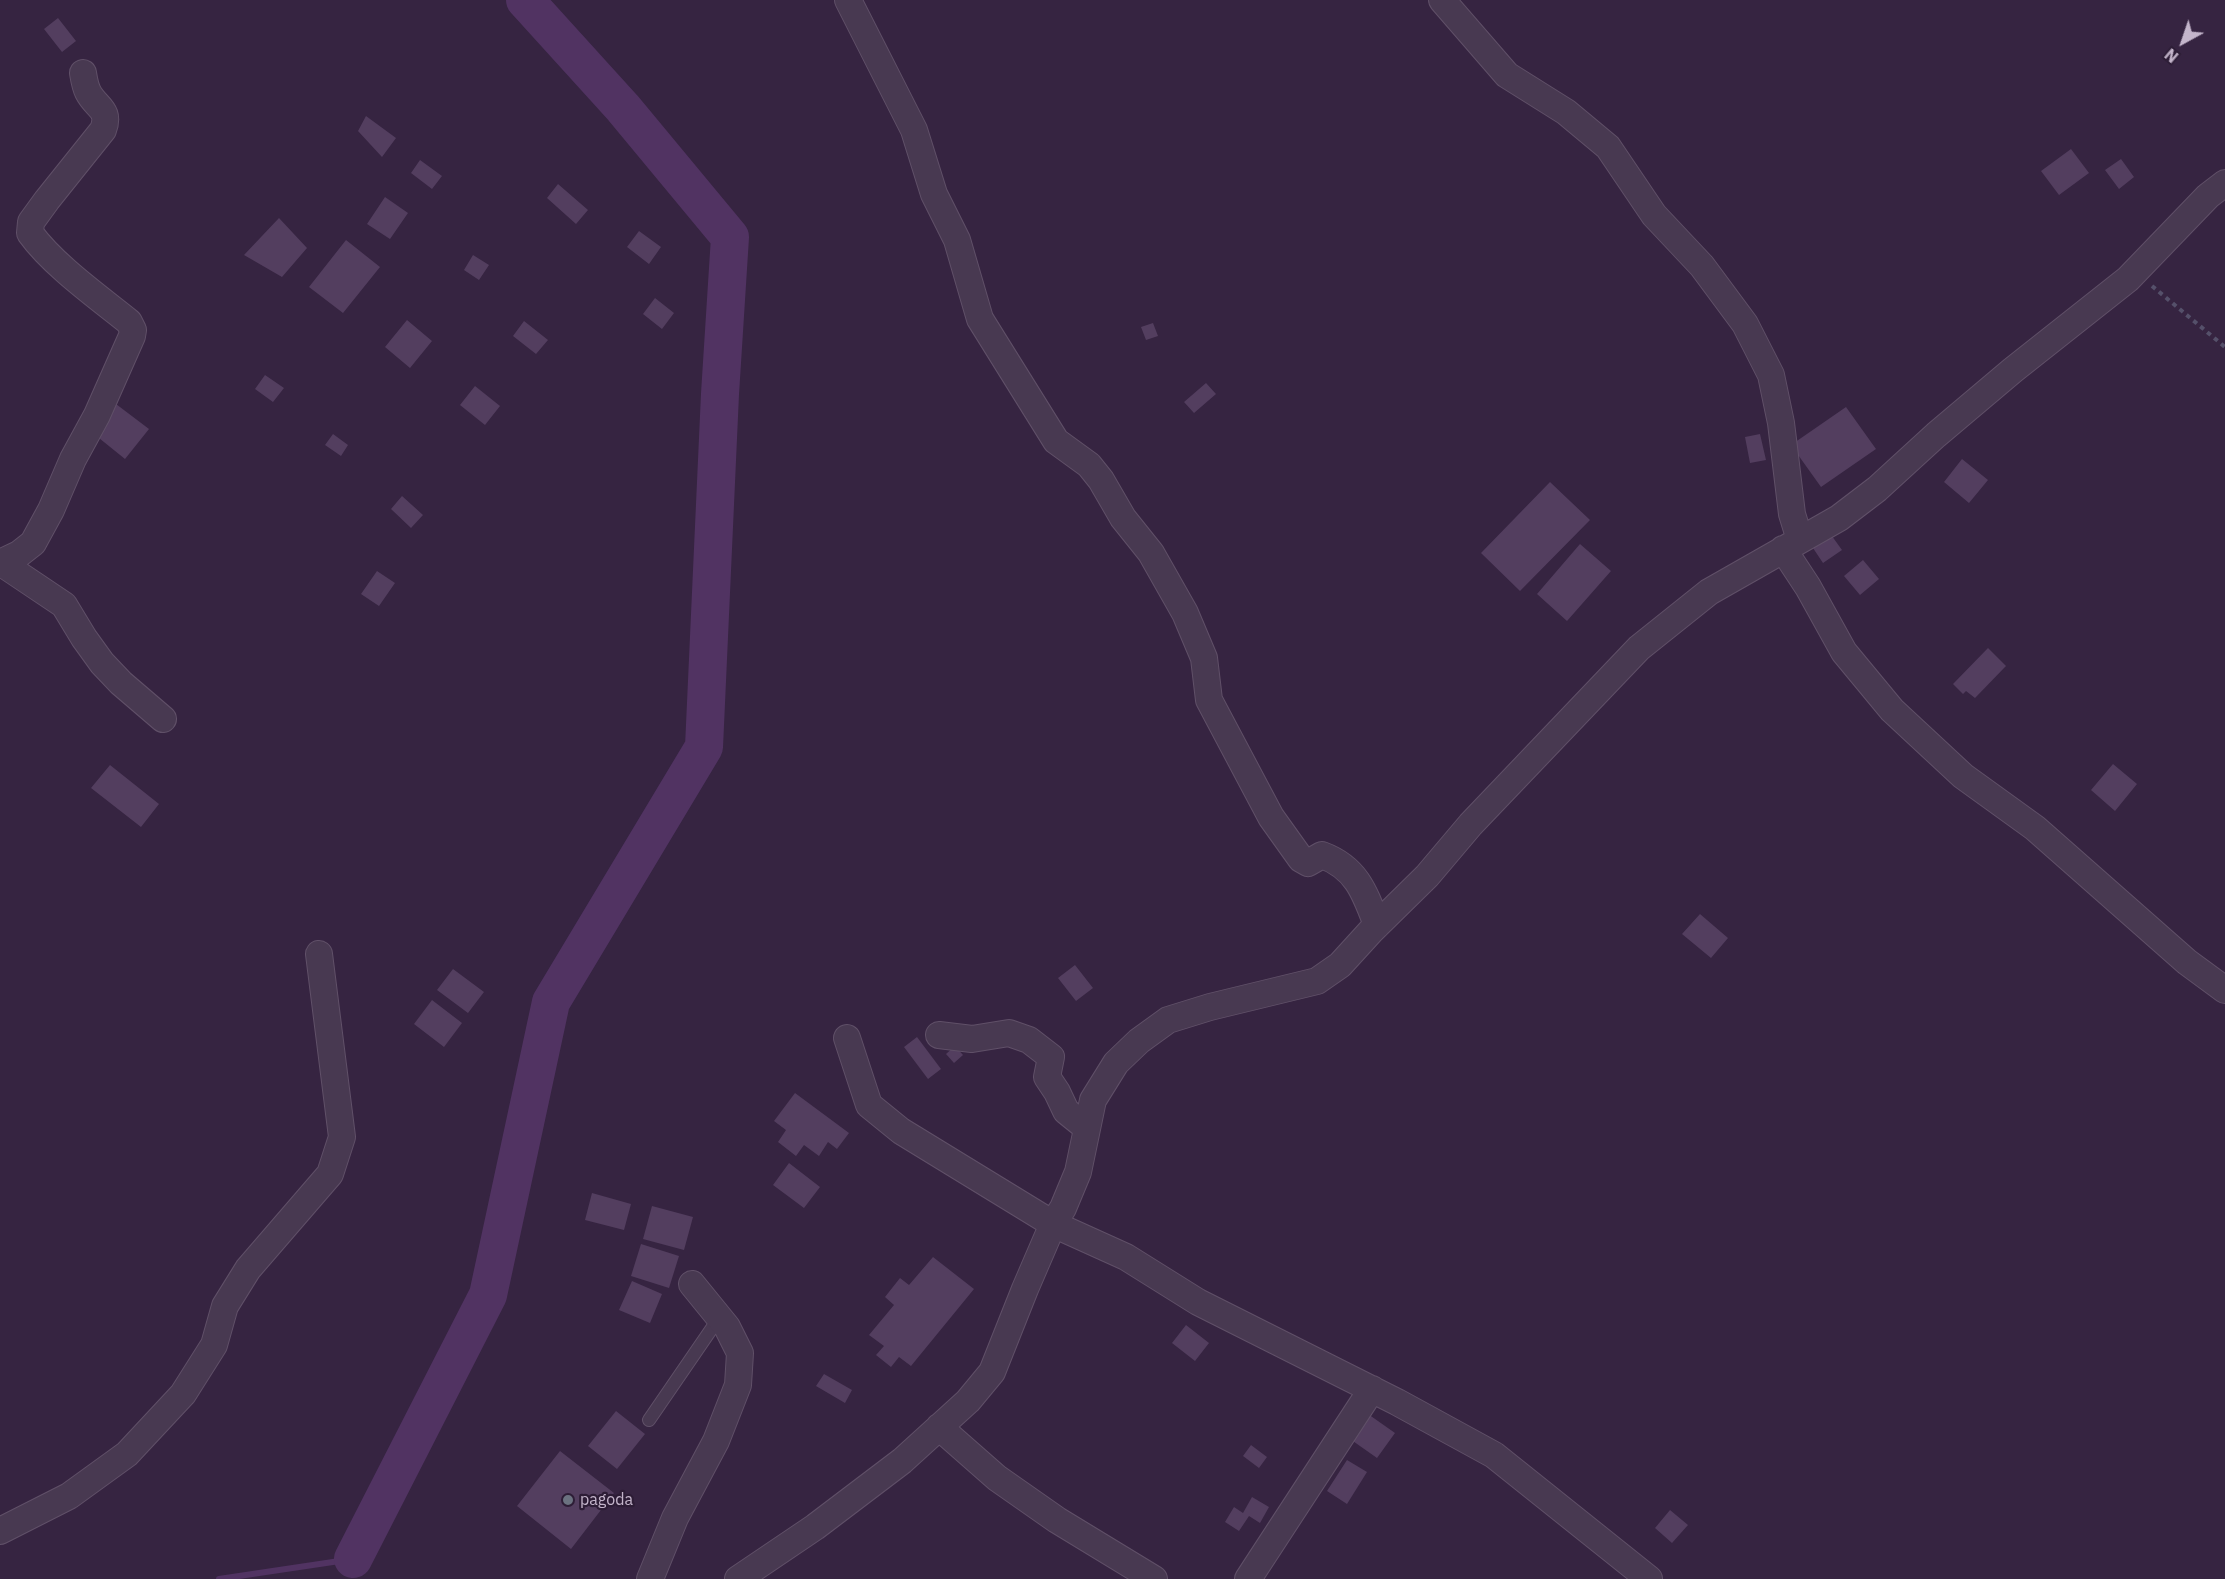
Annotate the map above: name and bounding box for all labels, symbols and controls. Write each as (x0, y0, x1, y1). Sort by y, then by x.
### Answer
north arrow (2153, 12, 2213, 72)
text: N (2161, 44, 2182, 67)
place label: pagoda (580, 1490, 633, 1510)
marker: pagoda (561, 1493, 575, 1507)

